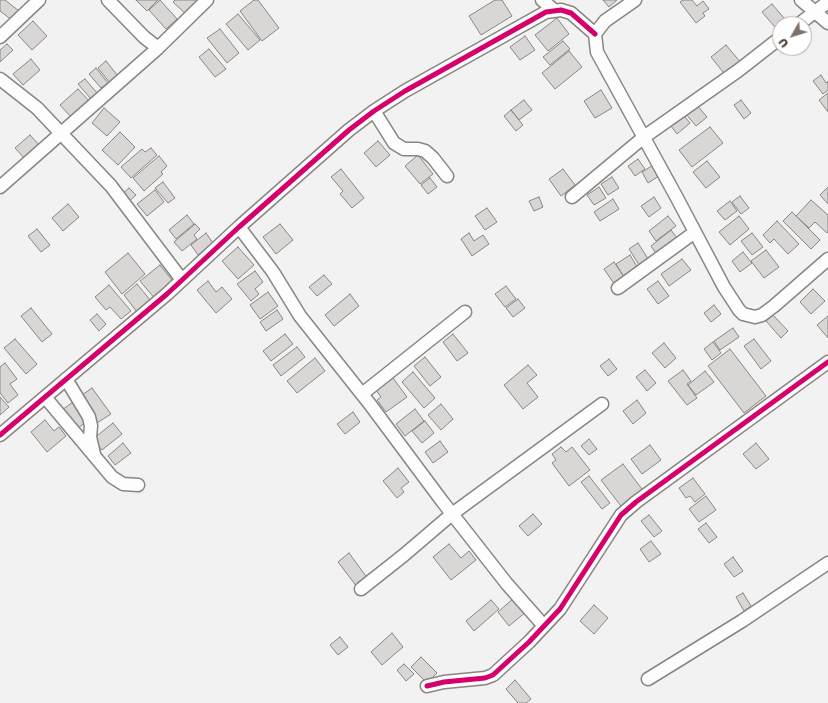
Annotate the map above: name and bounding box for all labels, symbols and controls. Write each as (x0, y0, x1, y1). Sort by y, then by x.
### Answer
north arrow (772, 16, 812, 56)
text: U (774, 35, 792, 52)

